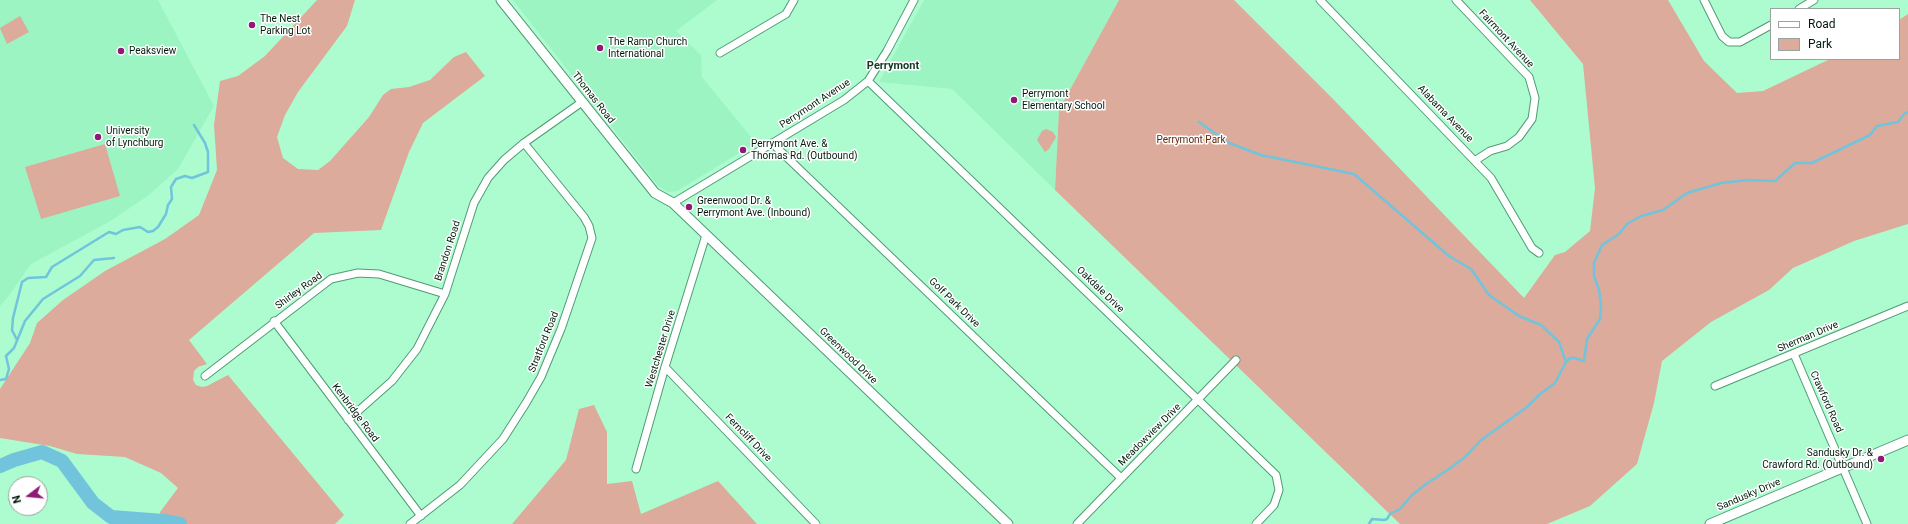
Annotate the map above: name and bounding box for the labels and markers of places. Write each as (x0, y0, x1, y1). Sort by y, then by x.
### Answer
place label: The Nest Parking Lot (260, 13, 311, 36)
marker: The Nest Parking Lot (247, 20, 257, 30)
place label: The Ramp Church International (608, 36, 687, 60)
marker: The Ramp Church International (595, 43, 605, 53)
place label: Peaksview (129, 45, 176, 57)
marker: Peaksview (116, 46, 126, 56)
place label: Perrymont Elementary School (1022, 88, 1105, 112)
marker: Perrymont Elementary School (1009, 95, 1019, 105)
place label: University of Lynchburg (106, 125, 163, 148)
marker: University of Lynchburg (93, 132, 103, 142)
place label: Perrymont Ave. & Thomas Rd. (Outbound) (751, 138, 858, 162)
marker: Perrymont Ave. & Thomas Rd. (Outbound) (738, 145, 748, 155)
place label: Greenwood Dr. & Perrymont Ave. (Inbound) (697, 195, 811, 218)
marker: Greenwood Dr. & Perrymont Ave. (Inbound) (684, 202, 694, 212)
place label: Sandusky Dr. & Crawford Rd. (Outbound) (1762, 447, 1873, 470)
marker: Sandusky Dr. & Crawford Rd. (Outbound) (1876, 454, 1886, 464)

